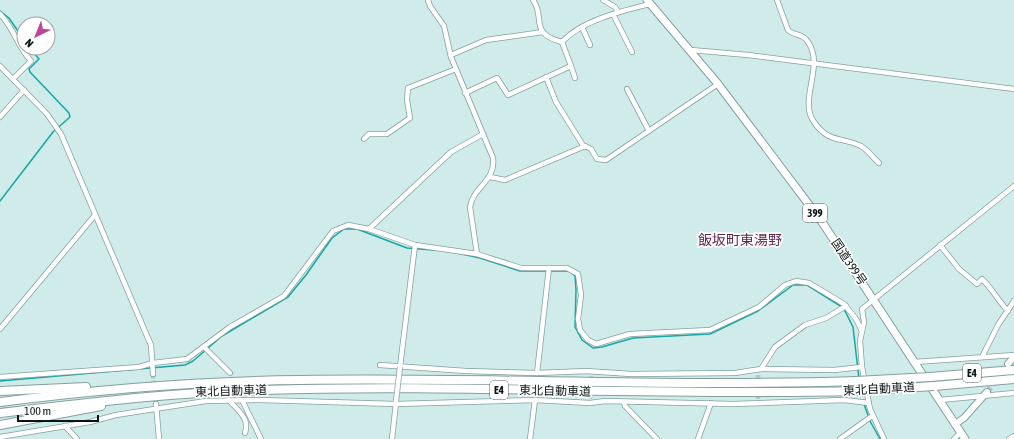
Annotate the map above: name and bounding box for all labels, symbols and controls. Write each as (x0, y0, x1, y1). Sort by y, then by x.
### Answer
north arrow (16, 16, 56, 56)
text: N (23, 37, 36, 50)
road number: 399 (803, 204, 827, 222)
district label: 飯坂町東湯野 (698, 232, 782, 248)
street label: 国道399号 (828, 236, 870, 288)
road number: E4 (963, 364, 981, 382)
street label: 東北自動車道 (843, 380, 915, 398)
road number: E4 (490, 381, 508, 399)
street label: 東北自動車道 (195, 383, 267, 399)
street label: 東北自動車道 (519, 383, 591, 399)
scale bar (18, 397, 98, 423)
text: 100 m (24, 404, 51, 418)

